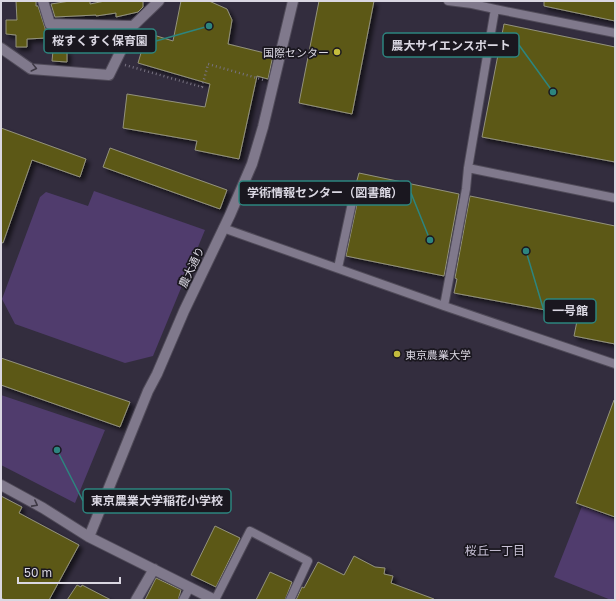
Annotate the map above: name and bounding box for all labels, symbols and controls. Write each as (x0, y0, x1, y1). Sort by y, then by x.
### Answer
callout: 桜すくすく保育園 (44, 29, 156, 53)
text: 桜すくすく保育園 (52, 33, 148, 48)
callout: 農大サイエンスポート (383, 33, 519, 57)
text: 農大サイエンスポート (391, 38, 511, 53)
place label: 国際センター (263, 46, 329, 59)
marker: 国際センター (332, 47, 342, 57)
one-way arrow (30, 63, 37, 71)
callout: 学術情報センター（図書館） (239, 181, 411, 205)
text: 学術情報センター（図書館） (247, 185, 403, 200)
street label: 農大通り (176, 244, 206, 290)
callout: 一号館 (544, 299, 596, 323)
text: 一号館 (552, 303, 588, 318)
place label: 東京農業大学 (405, 348, 471, 361)
marker: 東京農業大学 (392, 349, 402, 359)
callout: 東京農業大学稲花小学校 (83, 489, 231, 513)
text: 東京農業大学稲花小学校 (91, 493, 223, 508)
one-way arrow (31, 499, 38, 506)
district label: 桜丘一丁目 (465, 543, 525, 558)
scale bar (18, 559, 120, 585)
text: 50 m (24, 565, 52, 580)

